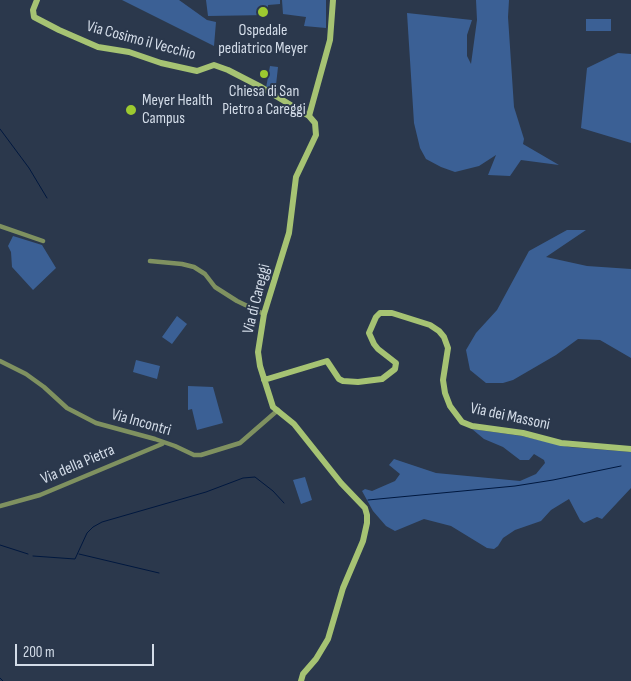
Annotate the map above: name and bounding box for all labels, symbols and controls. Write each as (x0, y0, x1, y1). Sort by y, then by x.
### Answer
marker: Ospedale pediatrico Meyer (256, 5, 270, 19)
street label: Via Cosimo il Vecchio (84, 17, 198, 65)
place label: Ospedale pediatrico Meyer (218, 21, 308, 59)
marker: Chiesa di San Pietro a Careggi (258, 68, 270, 80)
place label: Chiesa di San Pietro a Careggi (222, 82, 306, 120)
place label: Meyer Health Campus (142, 91, 213, 129)
marker: Meyer Health Campus (124, 103, 138, 117)
street label: Via di Careggi (239, 262, 275, 336)
street label: Via dei Massoni (468, 399, 552, 435)
street label: Via Incontri (109, 405, 173, 441)
street label: Via della Pietra (38, 441, 118, 489)
scale bar (18, 634, 156, 666)
text: 200 m (23, 643, 55, 662)

